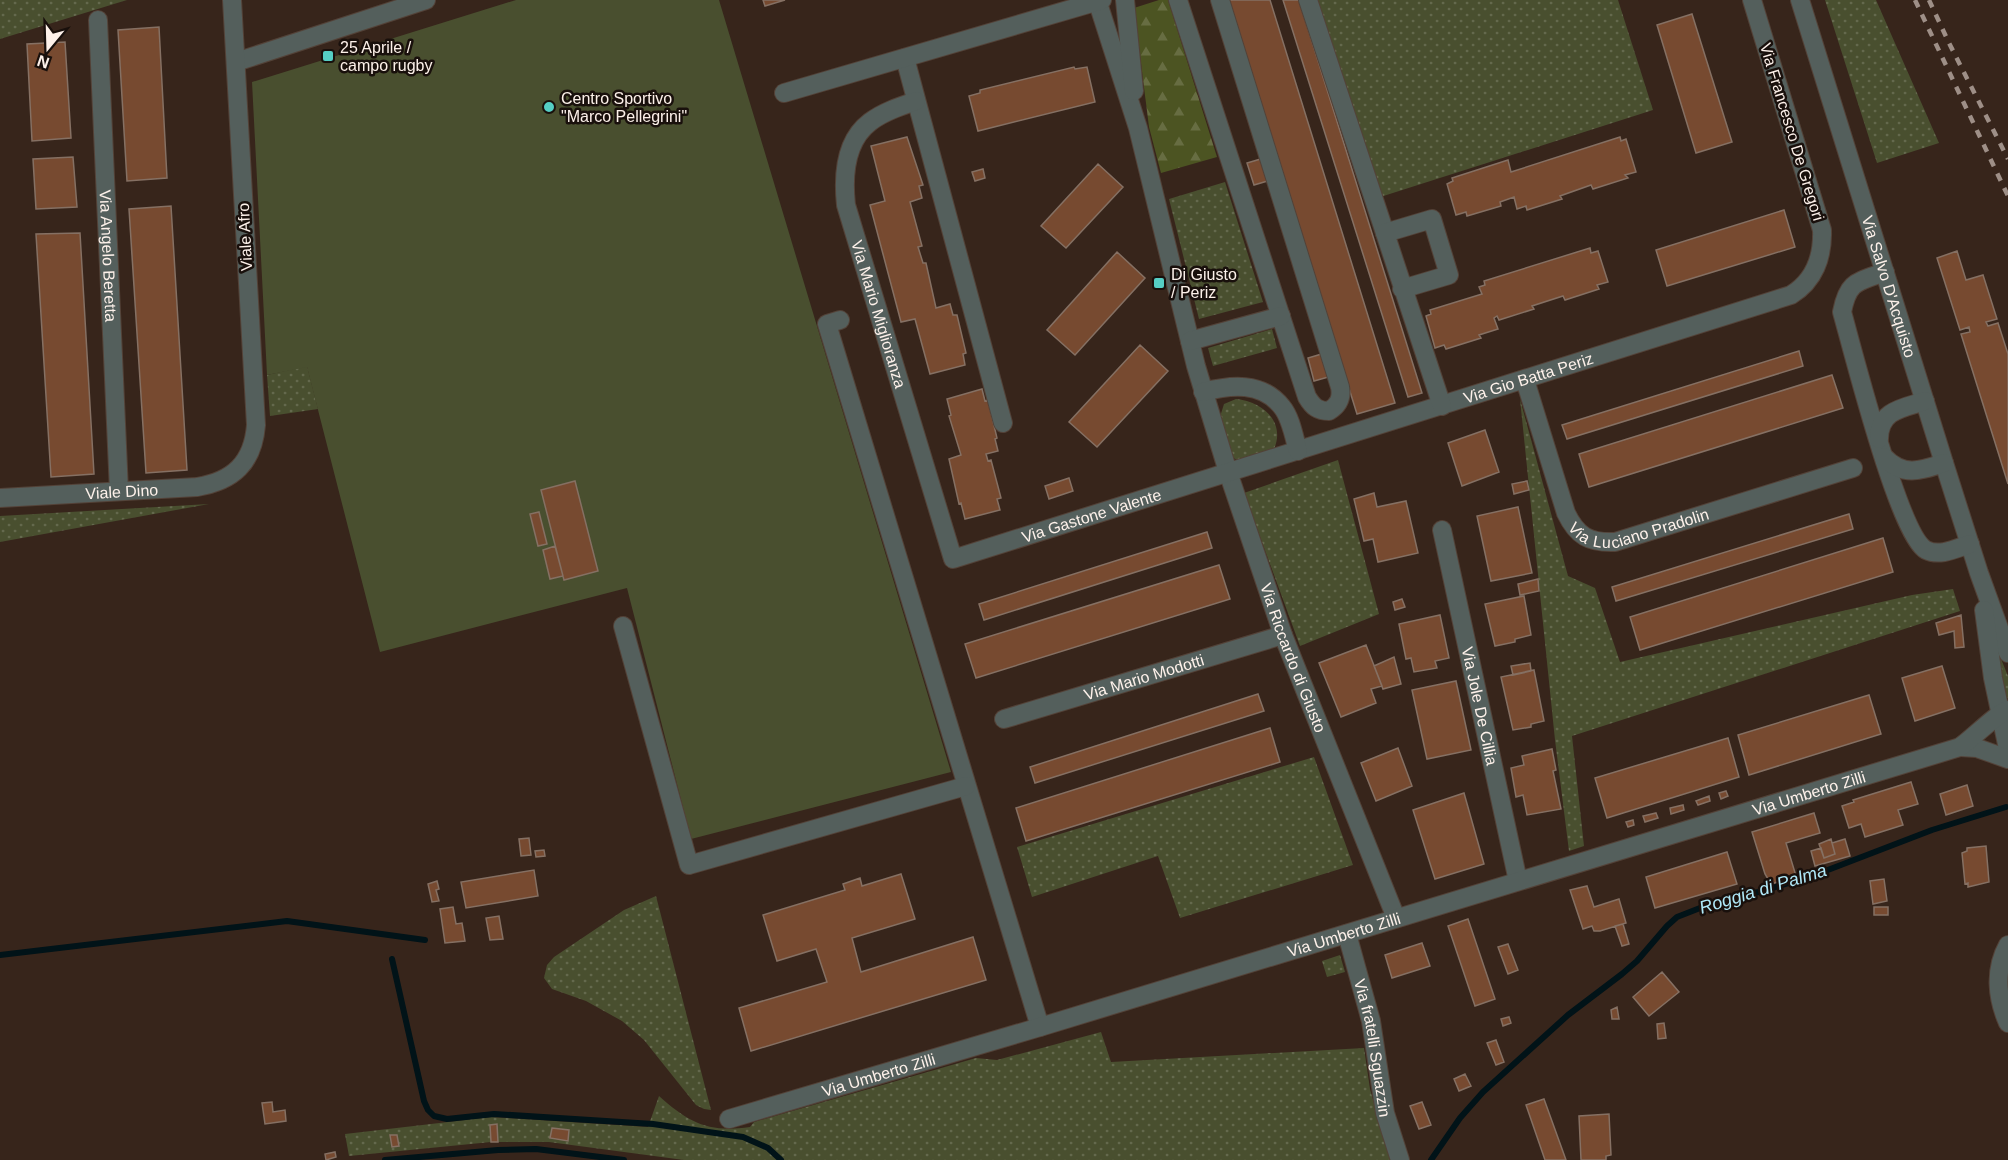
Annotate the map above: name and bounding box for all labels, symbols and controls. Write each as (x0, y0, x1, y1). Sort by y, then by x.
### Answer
north arrow (18, 18, 78, 78)
place label: 25 Aprile / campo rugby (340, 39, 433, 74)
street label: Via Francesco De Gregori (1757, 41, 1827, 223)
marker: 25 Aprile / campo rugby (321, 49, 335, 63)
text: N (35, 52, 52, 72)
place label: Centro Sportivo "Marco Pellegrini" (561, 90, 687, 125)
marker: Centro Sportivo "Marco Pellegrini" (542, 100, 556, 114)
street label: Via Angelo Beretta (97, 189, 120, 322)
street label: Viale Afro (235, 202, 255, 271)
street label: Via Salvo D'Acquisto (1859, 213, 1919, 360)
street label: Via Mario Miglioranza (849, 238, 909, 390)
place label: Di Giusto / Periz (1171, 266, 1237, 301)
marker: Di Giusto / Periz (1152, 276, 1166, 290)
street label: Via Gio Batta Periz (1461, 349, 1595, 406)
street label: Viale Dino (85, 481, 159, 502)
street label: Via Gastone Valente (1020, 485, 1163, 545)
street label: Via Luciano Pradolin (1565, 505, 1711, 551)
street label: Via Riccardo di Giusto (1258, 581, 1329, 735)
street label: Via Jole De Cillia (1459, 645, 1501, 767)
street label: Via Mario Modotti (1082, 651, 1206, 703)
street label: Via Umberto Zilli (1750, 768, 1867, 818)
water label: Roggia di Palma (1697, 860, 1829, 918)
street label: Via Umberto Zilli (1285, 909, 1402, 960)
street label: Via fratelli Sguazzin (1351, 977, 1394, 1118)
street label: Via Umberto Zilli (820, 1050, 937, 1100)

